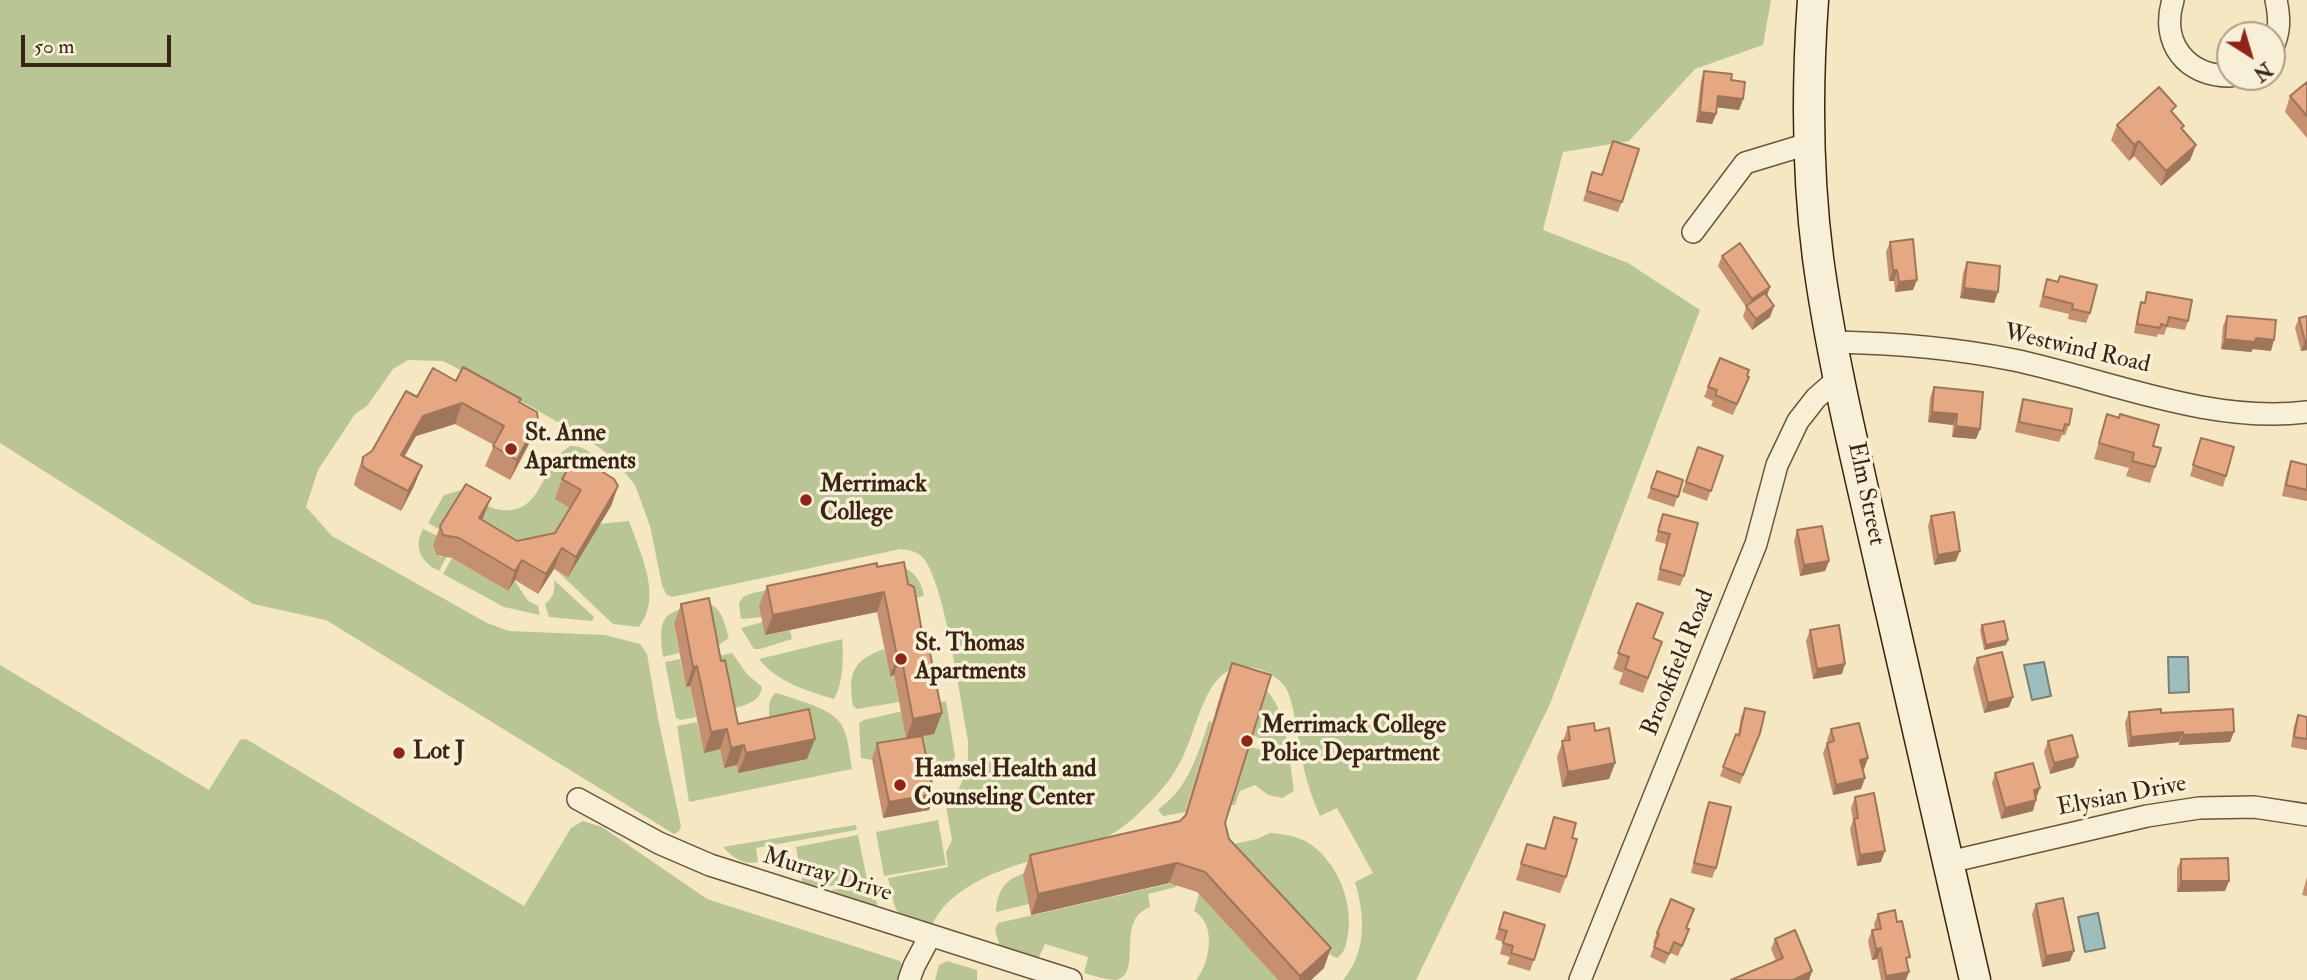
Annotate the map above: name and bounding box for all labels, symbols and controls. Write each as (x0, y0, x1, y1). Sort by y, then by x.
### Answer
scale bar (24, 21, 175, 65)
north arrow (2216, 21, 2286, 91)
text: 50 m (34, 33, 75, 60)
text: N (2248, 56, 2276, 86)
street label: Westwind Road (2001, 319, 2153, 381)
place label: St. Anne Apartments (525, 421, 636, 477)
street label: Elm Street (1840, 440, 1890, 548)
marker: St. Anne Apartments (503, 441, 519, 457)
place label: Merrimack College (820, 472, 927, 528)
marker: Merrimack College (798, 492, 814, 508)
street label: Brookfield Road (1637, 586, 1721, 740)
place label: St. Thomas Apartments (915, 631, 1026, 687)
marker: St. Thomas Apartments (893, 651, 909, 667)
place label: Merrimack College Police Department (1261, 713, 1446, 769)
marker: Merrimack College Police Department (1239, 733, 1255, 749)
place label: Lot J (413, 739, 465, 767)
marker: Lot J (391, 745, 407, 761)
place label: Hamsel Health and Counseling Center (914, 757, 1096, 813)
street label: Elysian Drive (2055, 770, 2189, 824)
marker: Hamsel Health and Counseling Center (892, 777, 908, 793)
street label: Murray Drive (759, 843, 895, 909)

